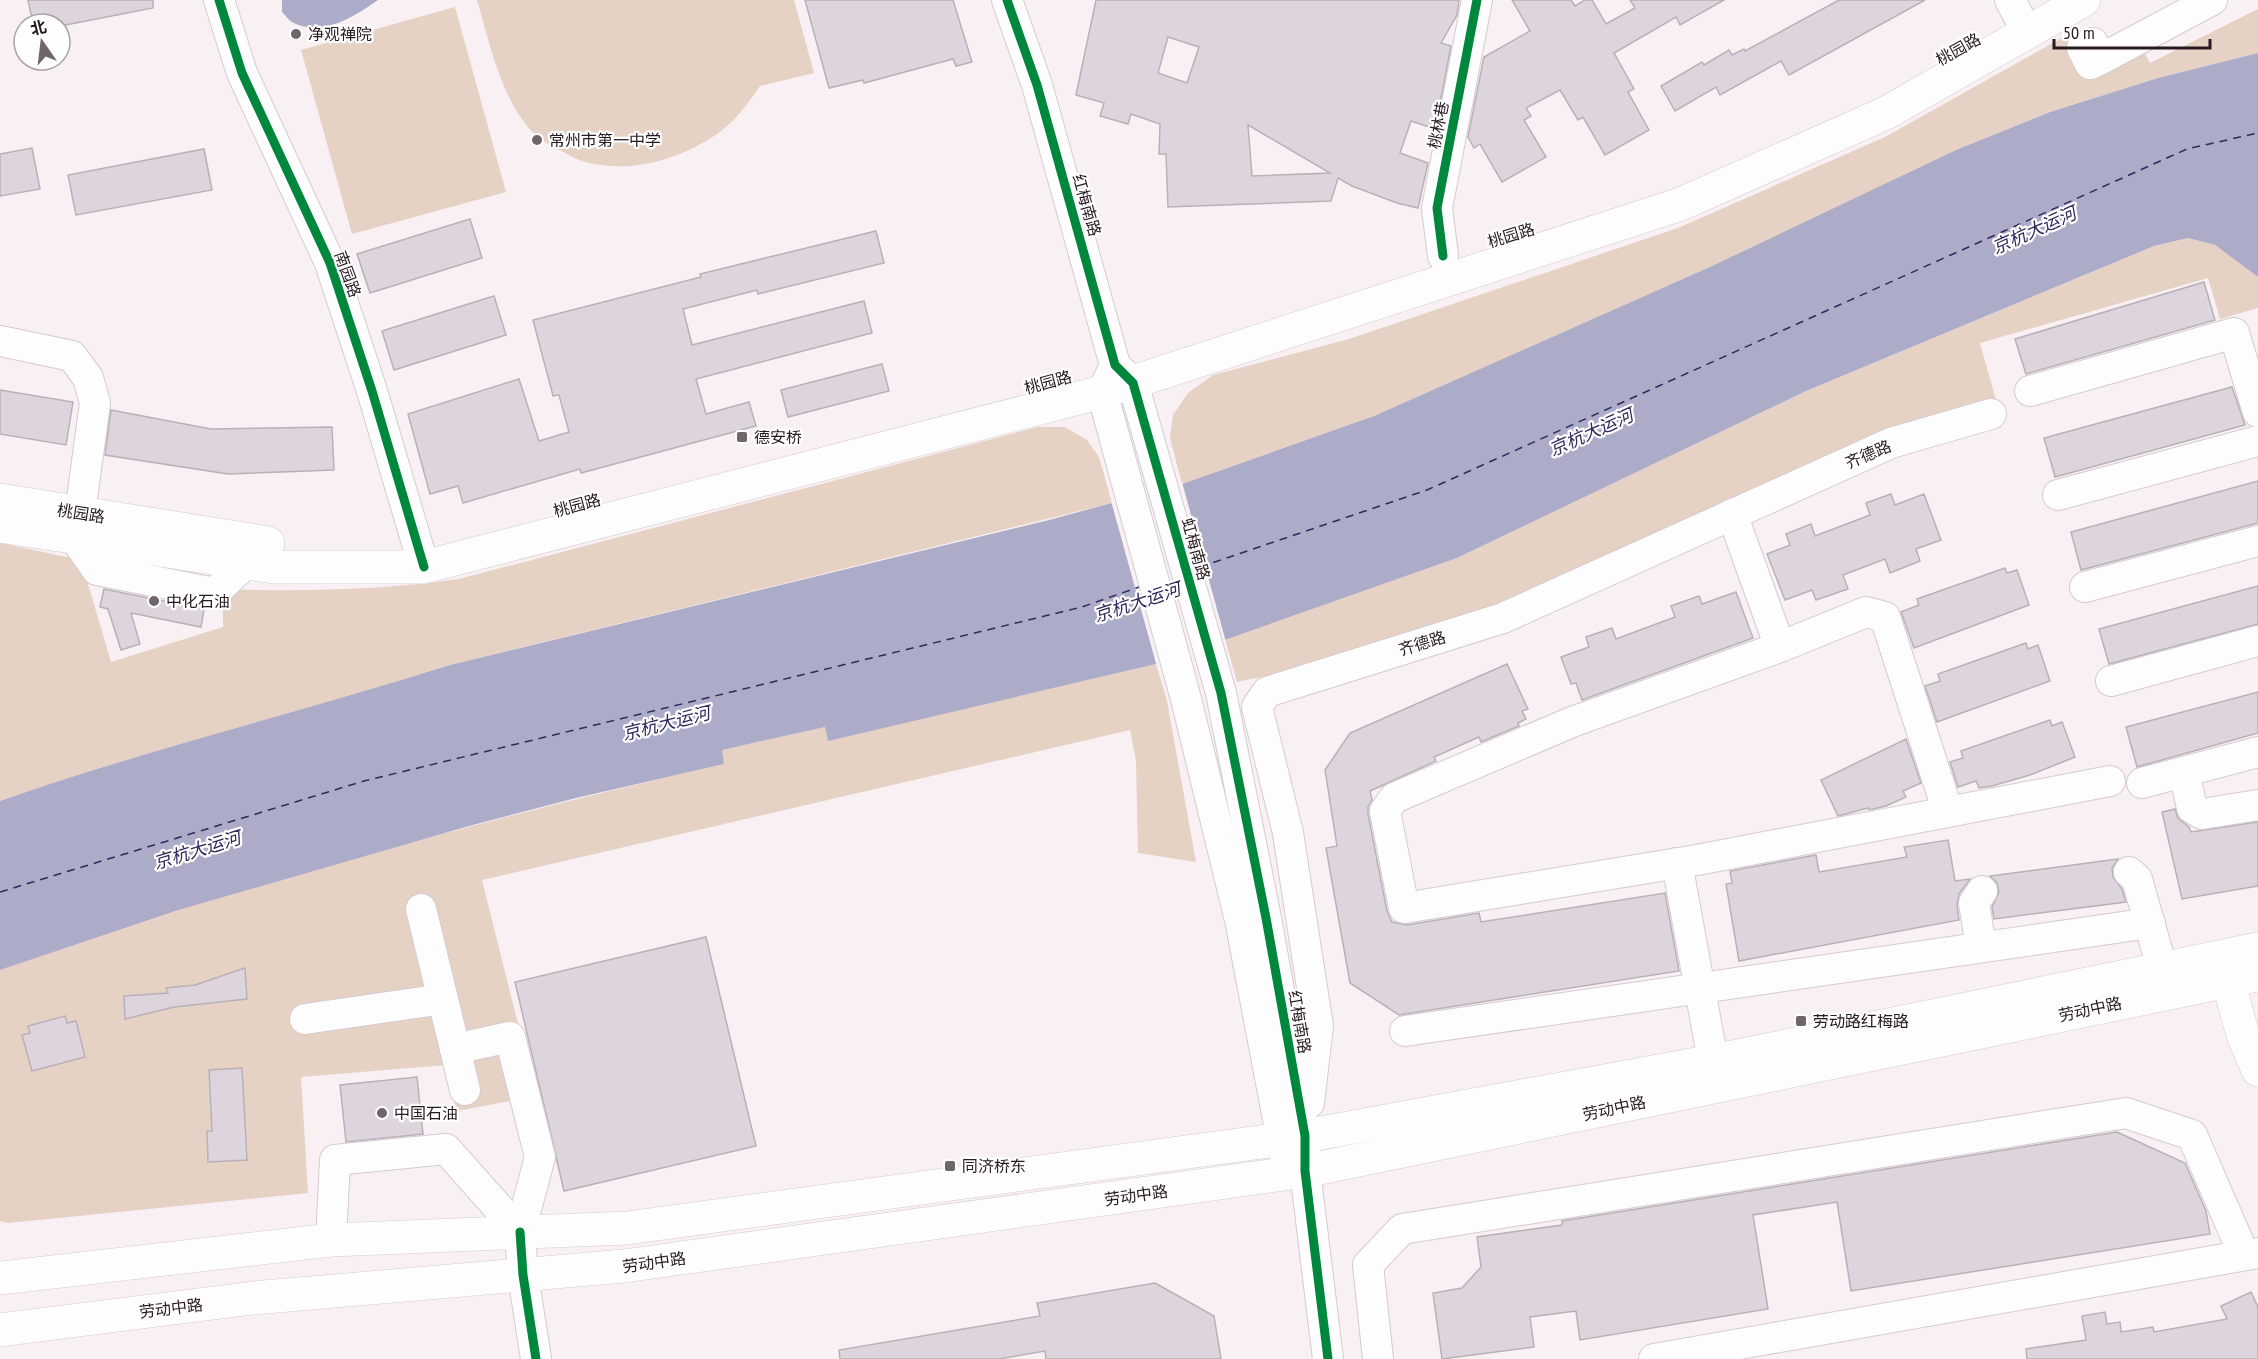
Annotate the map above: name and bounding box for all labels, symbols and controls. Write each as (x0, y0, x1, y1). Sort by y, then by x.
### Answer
north arrow (12, 12, 72, 72)
scale bar (2054, 12, 2210, 50)
text: 北 (28, 16, 49, 39)
text: 50 m (2063, 21, 2095, 44)
place label: 净观禅院 (308, 24, 372, 44)
marker: 净观禅院 (289, 27, 303, 41)
street label: 桃园路 (1932, 29, 1984, 69)
street label: 桃林巷 (1424, 100, 1452, 150)
place label: 常州市第一中学 (549, 130, 661, 150)
marker: 常州市第一中学 (530, 133, 544, 147)
street label: 红梅南路 (1069, 171, 1105, 239)
water label: 京杭大运河 (1988, 200, 2083, 259)
street label: 桃园路 (1485, 218, 1537, 252)
street label: 南园路 (330, 248, 366, 300)
street label: 桃园路 (1022, 366, 1074, 398)
water label: 京杭大运河 (1545, 402, 1640, 461)
place label: 德安桥 (754, 427, 802, 447)
marker: 德安桥 (735, 430, 749, 444)
street label: 齐德路 (1842, 435, 1894, 473)
street label: 桃园路 (551, 489, 603, 521)
street label: 桃园路 (56, 499, 106, 527)
street label: 虹梅南路 (1178, 515, 1214, 583)
water label: 京杭大运河 (1091, 576, 1186, 627)
place label: 中化石油 (166, 591, 230, 611)
marker: 中化石油 (147, 594, 161, 608)
street label: 齐德路 (1396, 626, 1448, 660)
water label: 京杭大运河 (620, 700, 715, 745)
water label: 京杭大运河 (151, 825, 246, 874)
street label: 红梅南路 (1285, 989, 1315, 1055)
street label: 劳动中路 (2057, 993, 2123, 1025)
place label: 劳动路红梅路 (1813, 1011, 1909, 1031)
marker: 劳动路红梅路 (1794, 1014, 1808, 1028)
street label: 劳动中路 (1581, 1092, 1647, 1124)
place label: 中国石油 (394, 1103, 458, 1123)
marker: 中国石油 (375, 1106, 389, 1120)
place label: 同济桥东 (962, 1156, 1026, 1176)
marker: 同济桥东 (943, 1159, 957, 1173)
street label: 劳动中路 (1103, 1181, 1169, 1209)
street label: 劳动中路 (621, 1248, 687, 1276)
street label: 劳动中路 (138, 1294, 204, 1322)

